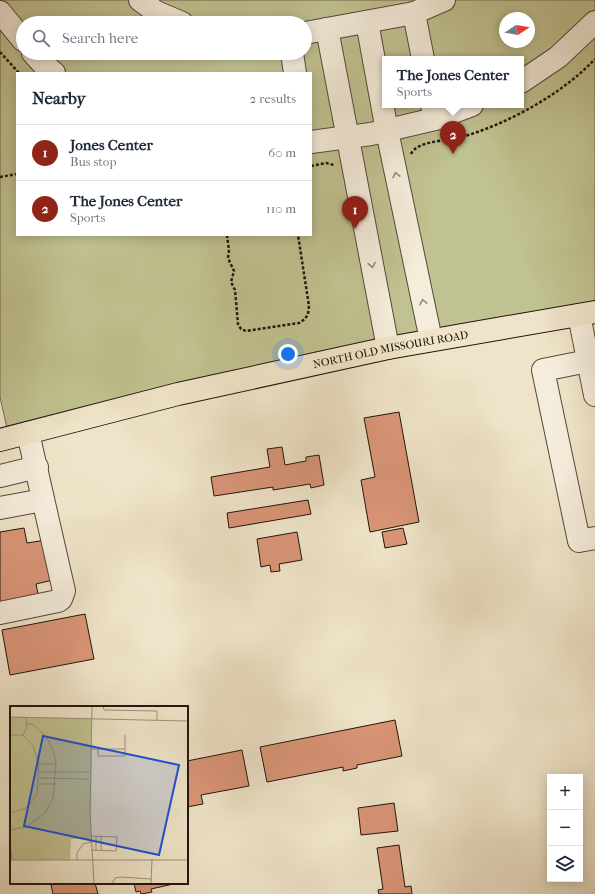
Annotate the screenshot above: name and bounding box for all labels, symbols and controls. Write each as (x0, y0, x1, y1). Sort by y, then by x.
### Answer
north arrow (499, 12, 535, 48)
search box (16, 16, 312, 60)
icon: search (30, 27, 52, 49)
text: Search here (62, 29, 138, 47)
popup (382, 56, 524, 108)
text: The Jones Center (397, 66, 509, 84)
text: Sports (397, 84, 432, 99)
text: Nearby (32, 88, 86, 108)
text: 2 results (250, 91, 296, 106)
pin: 2 (440, 121, 466, 154)
text: Jones Center (70, 136, 153, 154)
text: 1 (43, 145, 47, 160)
text: 60 m (268, 145, 296, 160)
text: Bus stop (70, 154, 116, 169)
one-way arrow (392, 172, 400, 178)
text: The Jones Center (70, 192, 182, 210)
pin: 1 (342, 196, 368, 229)
text: 2 (42, 201, 48, 216)
text: 110 m (266, 201, 296, 216)
text: Sports (70, 210, 105, 225)
one-way arrow (368, 262, 376, 268)
one-way arrow (419, 299, 427, 305)
street label: NORTH OLD MISSOURI ROAD (312, 328, 469, 371)
your location (278, 344, 298, 364)
inset map (10, 706, 188, 884)
map controls (547, 774, 583, 882)
button: + (547, 774, 583, 810)
button: − (547, 810, 583, 846)
button: layers (547, 846, 583, 882)

